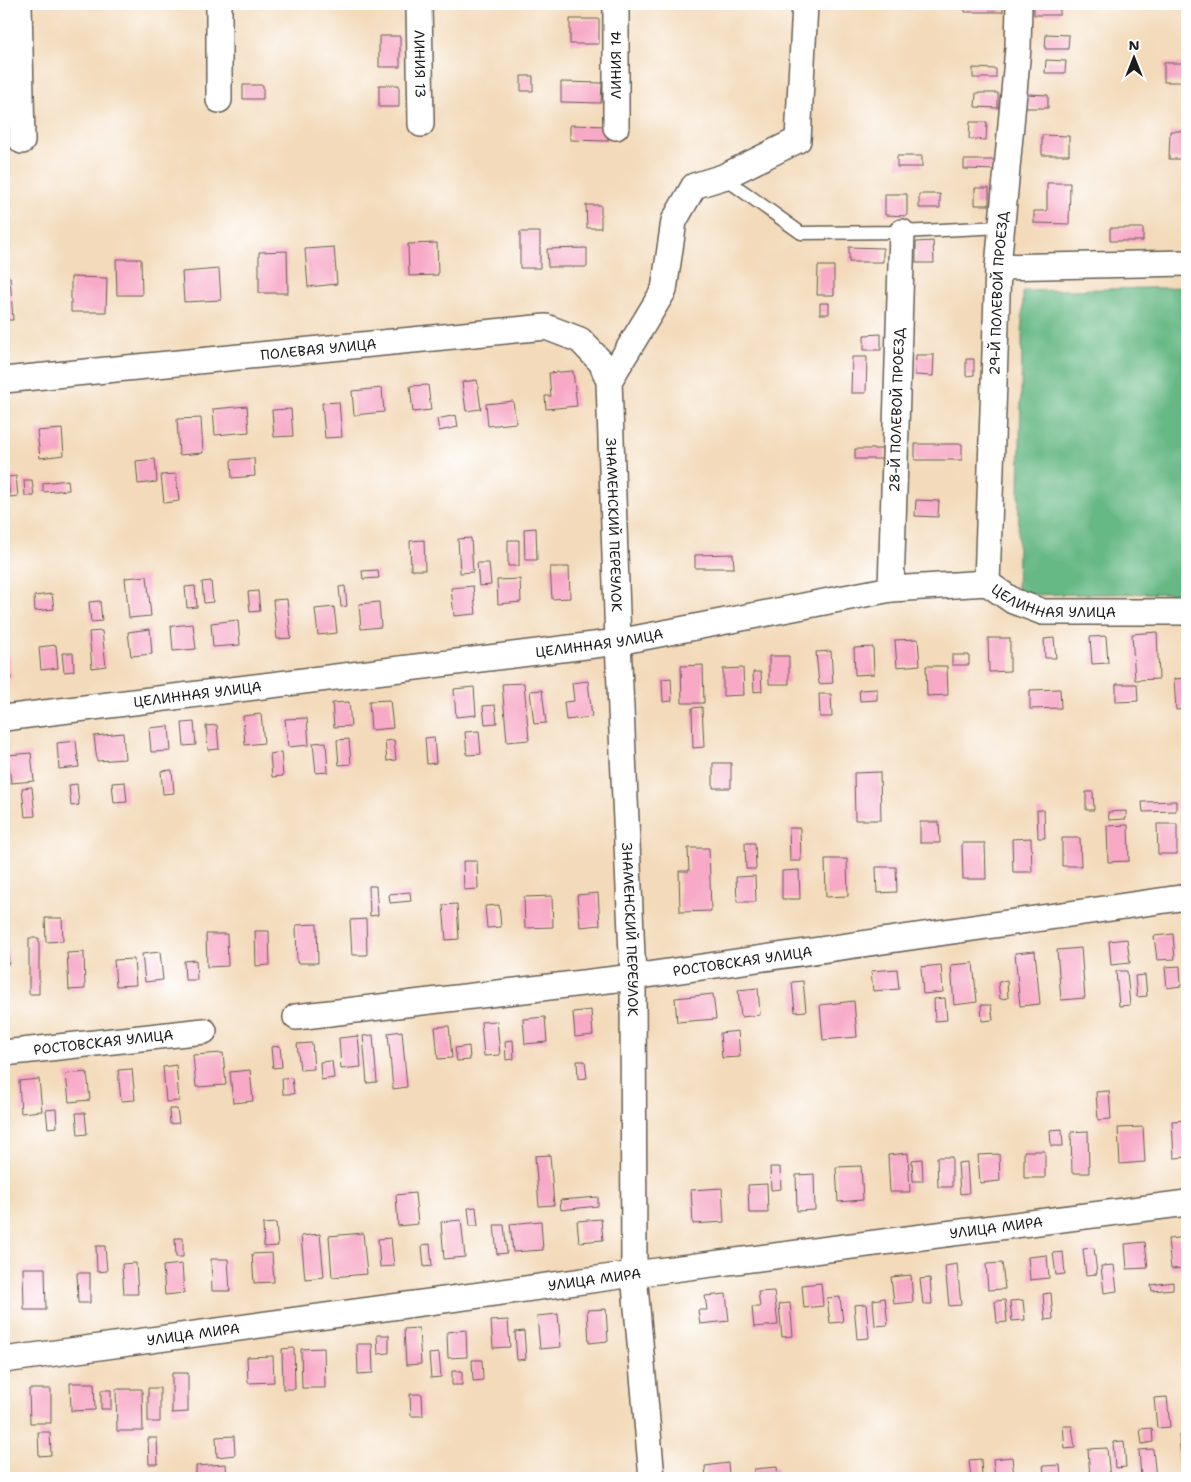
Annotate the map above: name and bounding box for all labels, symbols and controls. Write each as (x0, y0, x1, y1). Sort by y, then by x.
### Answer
street label: ЛИНИЯ 13 (410, 30, 430, 98)
street label: ЛИНИЯ 14 (607, 31, 625, 99)
north arrow (1108, 32, 1158, 82)
text: N (1128, 36, 1140, 54)
street label: 29-Й ПОЛЕВОЙ ПРОЕЗД (985, 210, 1012, 376)
street label: 28-Й ПОЛЕВОЙ ПРОЕЗД (885, 327, 908, 493)
street label: ПОЛЕВАЯ УЛИЦА (260, 335, 377, 364)
street label: ЗНАМЕНСКИЙ ПЕРЕУЛОК (602, 438, 626, 612)
street label: ЦЕЛИННАЯ УЛИЦА (988, 580, 1116, 621)
street label: ЦЕЛИННАЯ УЛИЦА (534, 624, 665, 661)
street label: ЦЕЛИННАЯ УЛИЦА (132, 677, 263, 711)
street label: ЗНАМЕНСКИЙ ПЕРЕУЛОК (618, 842, 642, 1017)
street label: РОСТОВСКАЯ УЛИЦА (672, 942, 813, 980)
street label: РОСТОВСКАЯ УЛИЦА (32, 1025, 174, 1059)
street label: УЛИЦА МИРА (949, 1213, 1044, 1242)
street label: УЛИЦА МИРА (547, 1264, 642, 1295)
street label: УЛИЦА МИРА (146, 1319, 241, 1349)

